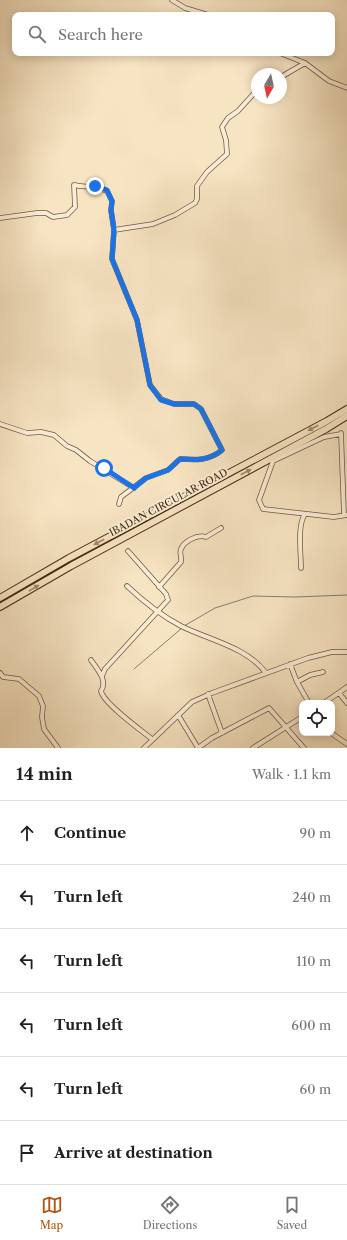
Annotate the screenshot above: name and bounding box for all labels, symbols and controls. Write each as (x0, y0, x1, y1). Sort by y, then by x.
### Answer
search box (12, 12, 335, 56)
icon: search (26, 23, 48, 45)
text: Search here (58, 25, 143, 44)
north arrow (251, 68, 287, 104)
route end (86, 177, 104, 195)
one-way arrow (308, 425, 319, 432)
route start (95, 459, 113, 477)
street label: IBADAN CIRCULAR ROAD (107, 466, 230, 539)
one-way arrow (240, 469, 252, 475)
one-way arrow (94, 538, 105, 545)
one-way arrow (28, 584, 40, 591)
map controls (299, 700, 335, 736)
button: locate (299, 700, 335, 736)
text: 14 min (16, 764, 73, 784)
text: Walk · 1.1 km (252, 766, 331, 782)
icon: ahead (16, 822, 38, 844)
text: Continue (54, 823, 126, 842)
text: 90 m (300, 825, 331, 841)
icon: left (16, 886, 38, 908)
text: Turn left (54, 887, 123, 906)
text: 240 m (292, 889, 331, 905)
icon: left (16, 950, 38, 972)
text: Turn left (54, 951, 123, 970)
text: 110 m (296, 953, 331, 969)
icon: left (16, 1014, 38, 1036)
text: Turn left (54, 1015, 123, 1034)
text: 600 m (291, 1017, 331, 1033)
icon: left (16, 1078, 38, 1100)
text: Turn left (54, 1079, 123, 1098)
text: 60 m (300, 1081, 331, 1097)
icon: arrive (16, 1142, 38, 1164)
text: Arrive at destination (54, 1143, 213, 1162)
tab: Map (40, 1194, 63, 1232)
tab: Directions (143, 1194, 197, 1232)
tab: Saved (277, 1194, 307, 1232)

